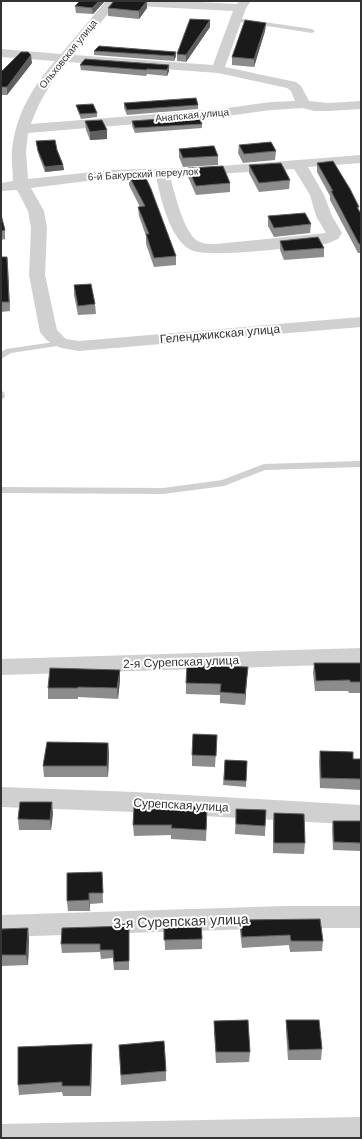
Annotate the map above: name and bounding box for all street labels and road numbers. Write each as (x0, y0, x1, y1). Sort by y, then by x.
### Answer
street label: Ольховская улица (37, 17, 99, 91)
street label: Анапская улица (155, 106, 230, 124)
street label: 6-й Бакурский переулок (88, 166, 199, 182)
street label: Геленджикская улица (159, 322, 281, 346)
street label: 2-я Сурепская улица (123, 653, 239, 671)
street label: Сурепская улица (133, 796, 229, 815)
street label: 3-я Сурепская улица (113, 911, 249, 931)

